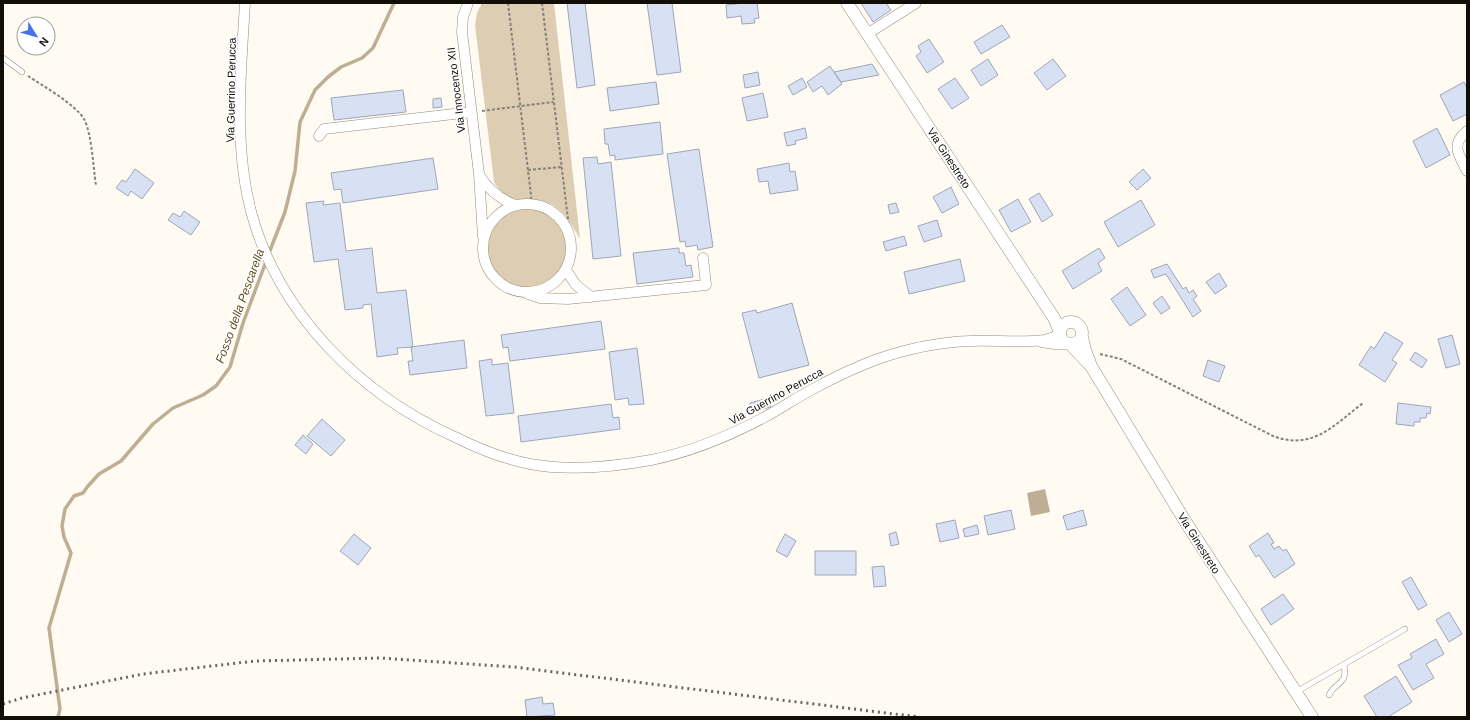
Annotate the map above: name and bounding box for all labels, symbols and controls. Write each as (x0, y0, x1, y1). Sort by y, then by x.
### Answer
north arrow (16, 16, 56, 56)
text: N (37, 35, 51, 49)
street label: Via Guerrino Perucca (224, 37, 238, 143)
street label: Via Innocenzo XII (445, 47, 467, 133)
street label: Via Ginestreto (925, 126, 973, 190)
water label: Fosso della Pescarella (213, 247, 267, 365)
street label: Via Guerrino Perucca (727, 365, 826, 427)
street label: Via Ginestreto (1175, 510, 1223, 576)

